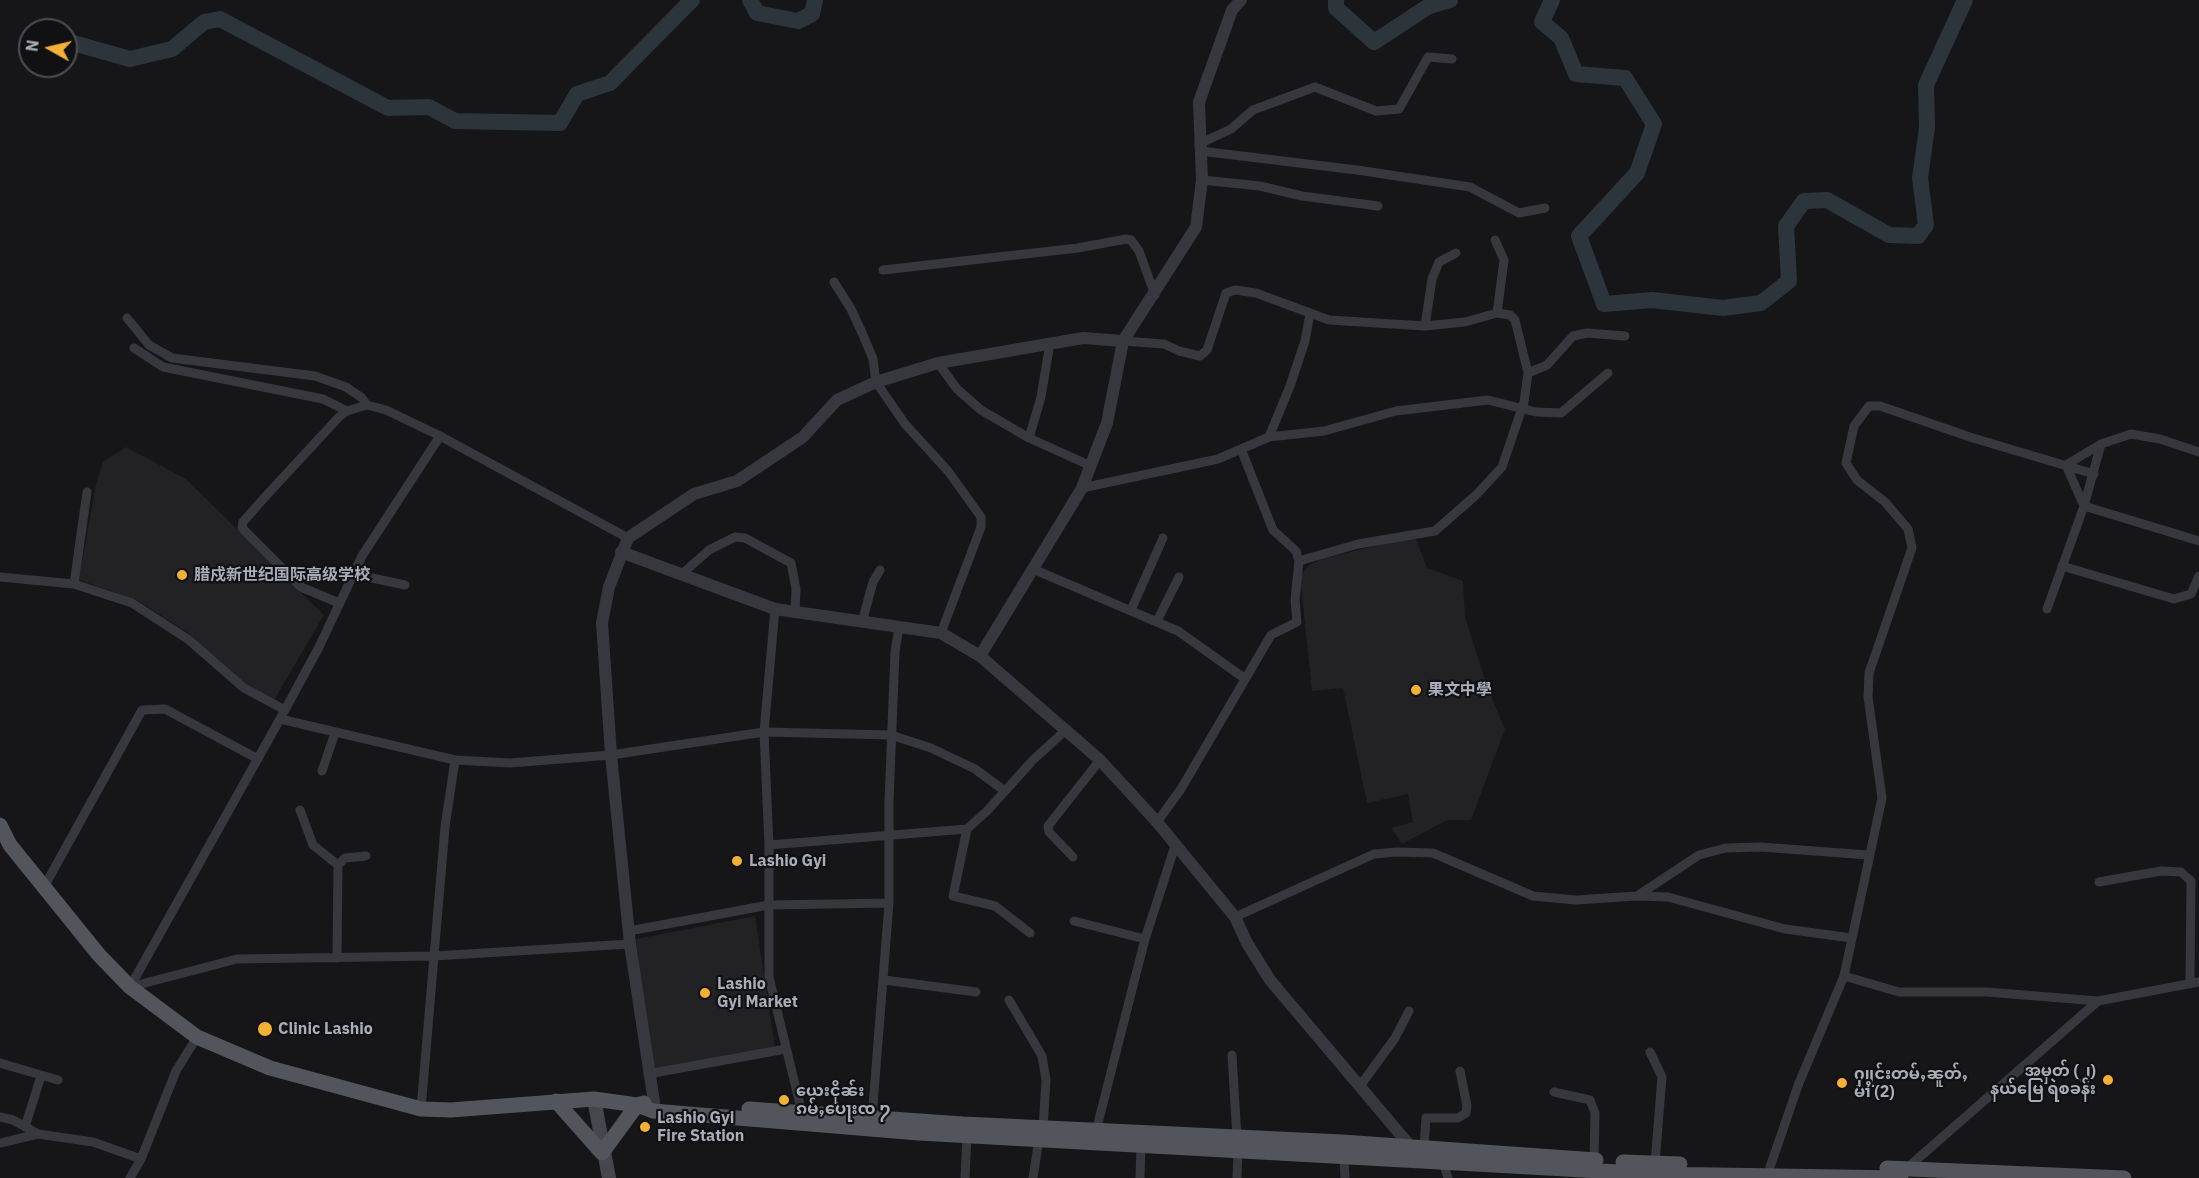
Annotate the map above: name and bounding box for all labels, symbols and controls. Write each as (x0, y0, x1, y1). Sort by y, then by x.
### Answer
north arrow (18, 18, 78, 78)
text: N (21, 39, 43, 53)
place label: 腊戍新世纪国际高级学校 (194, 565, 370, 585)
marker: 腊戍新世纪国际高级学校 (175, 568, 189, 582)
place label: 果文中學 (1428, 680, 1492, 700)
marker: 果文中學 (1409, 683, 1423, 697)
place label: Lashio Gyi (749, 851, 826, 871)
marker: Lashio Gyi (730, 854, 744, 868)
place label: Lashio Gyi Market (717, 974, 798, 1012)
marker: Lashio Gyi Market (698, 986, 712, 1000)
place label: Clinic Lashio (278, 1019, 373, 1039)
marker: Clinic Lashio (256, 1020, 274, 1038)
place label: အမှတ် (၂) နယ်မြေ ရဲစခန်း (1990, 1061, 2096, 1099)
place label: ႁူင်းတမ်ႇၼူတ်ႇ မၢႆ (2) (1854, 1064, 1968, 1102)
marker: အမှတ် (၂) နယ်မြေ ရဲစခန်း (2101, 1073, 2115, 1087)
marker: ႁူင်းတမ်ႇၼူတ်ႇ မၢႆ (2) (1835, 1076, 1849, 1090)
place label: ယေးငိုၼ်း ၵမ်ႇပေႃးၸ ႒ (796, 1081, 890, 1119)
marker: ယေးငိုၼ်း ၵမ်ႇပေႃးၸ ႒ (777, 1093, 791, 1107)
place label: Lashio Gyi Fire Station (657, 1108, 744, 1146)
marker: Lashio Gyi Fire Station (638, 1120, 652, 1134)

